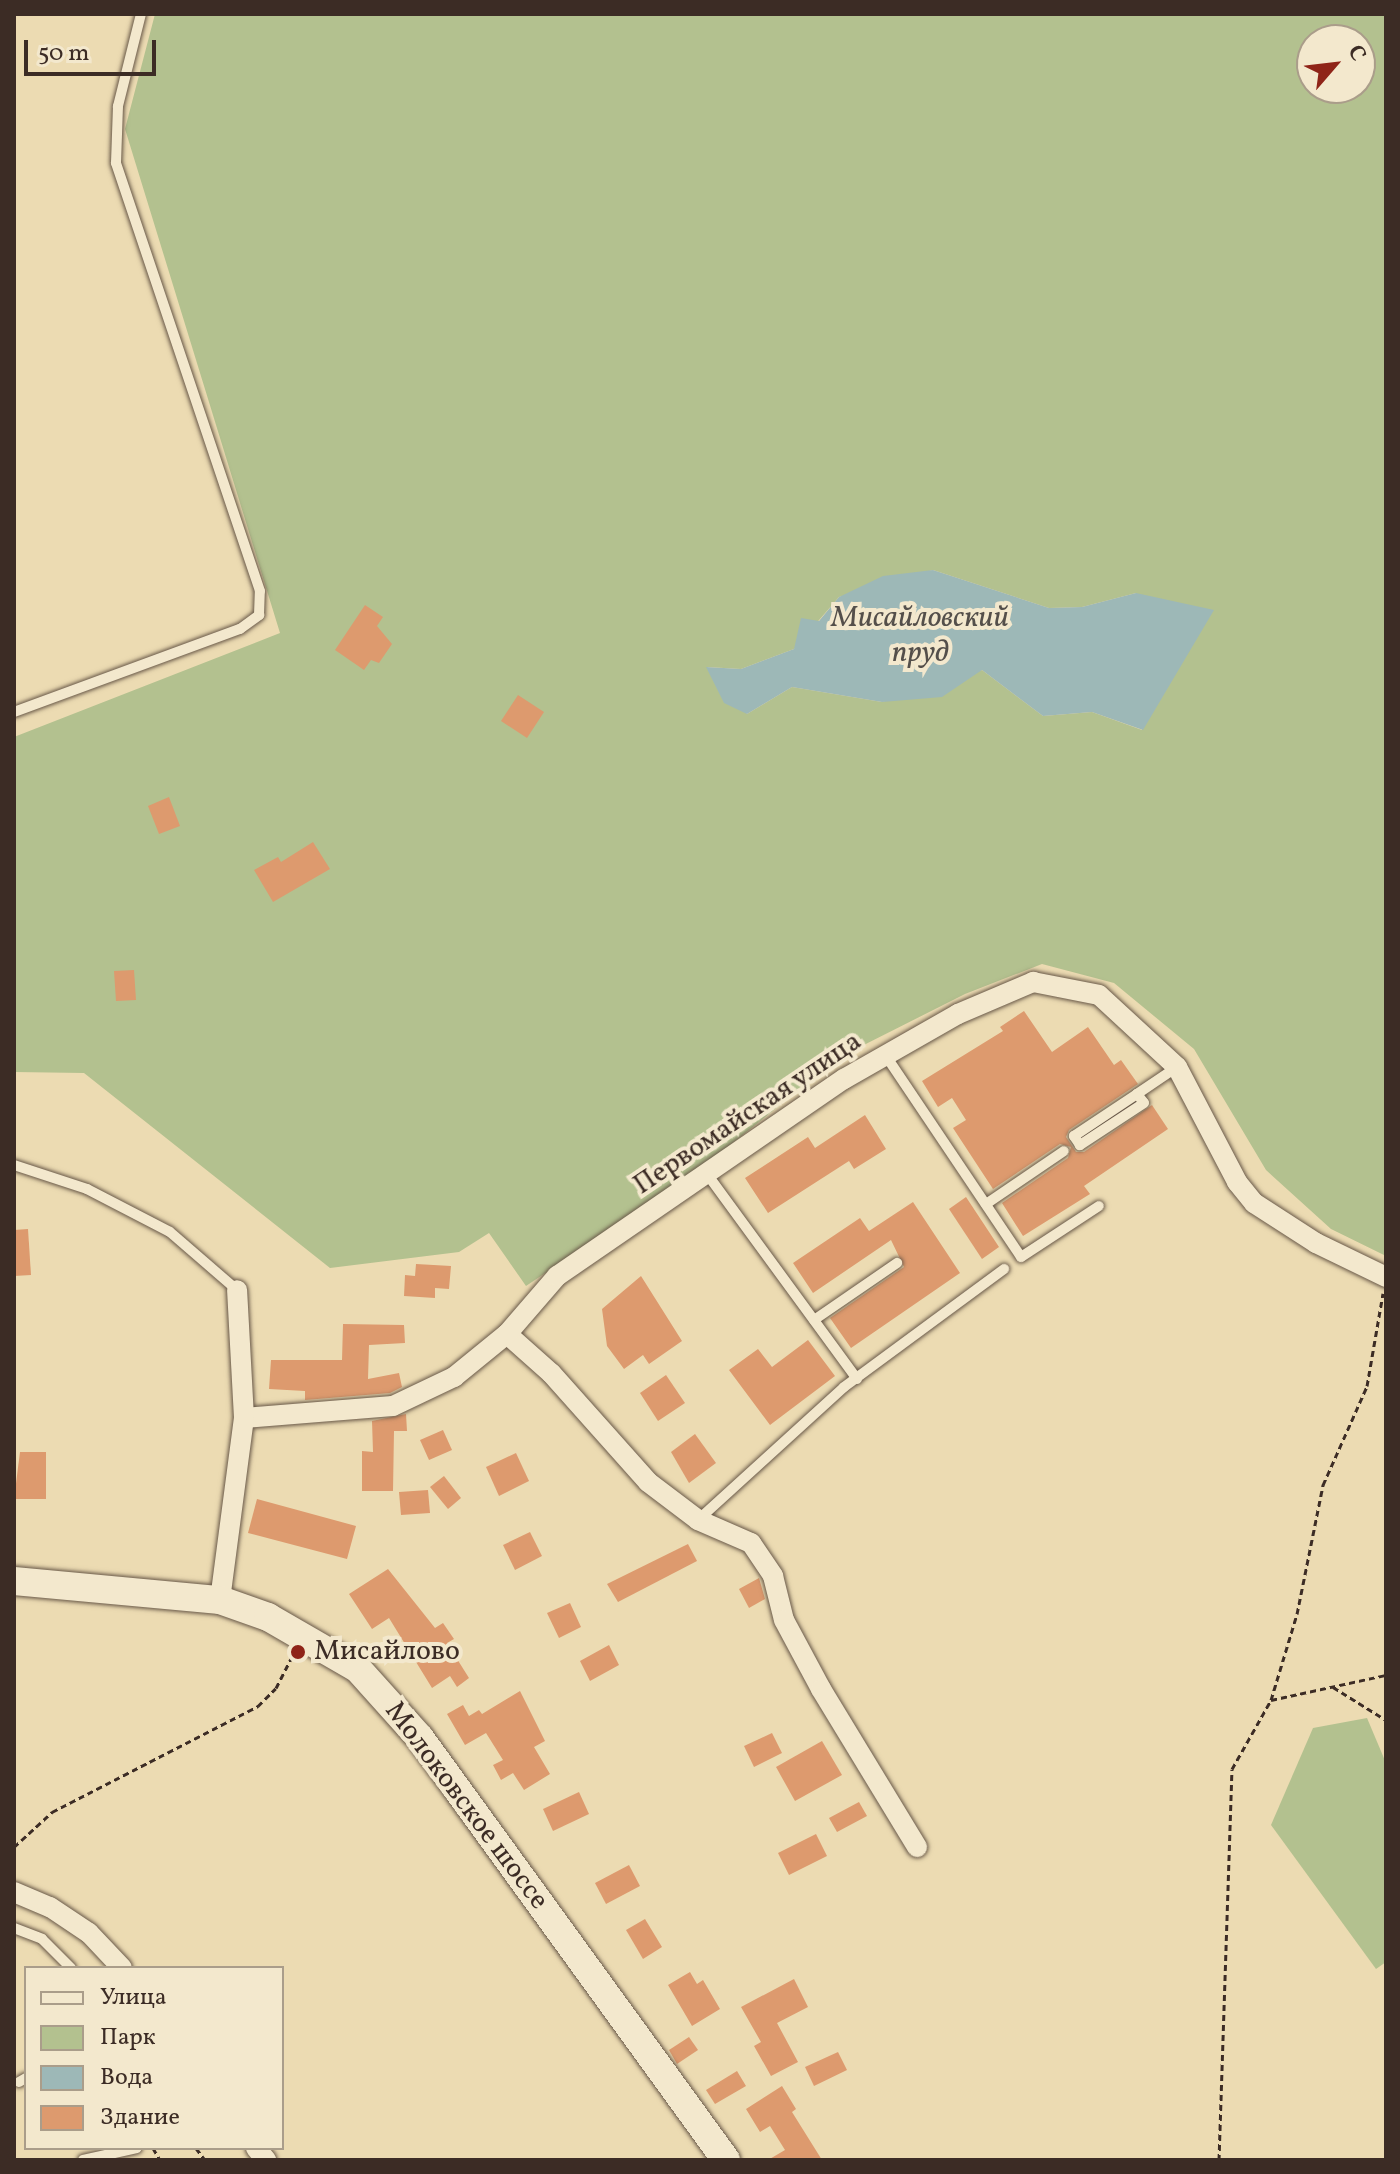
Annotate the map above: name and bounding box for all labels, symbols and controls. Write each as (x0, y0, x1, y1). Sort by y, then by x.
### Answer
scale bar (28, 24, 160, 74)
north arrow (1296, 24, 1376, 104)
text: 50 m (38, 37, 90, 71)
text: С (1339, 40, 1373, 67)
water label: Мисайловский пруд (831, 600, 1009, 670)
street label: Первомайская улица (627, 1025, 869, 1203)
place label: Мисайлово (314, 1635, 460, 1669)
marker: Мисайлово (289, 1643, 307, 1661)
street label: Молоковское шоссе (377, 1695, 555, 1917)
legend (24, 1966, 284, 2150)
text: Улица (100, 1981, 167, 2015)
text: Парк (100, 2021, 156, 2055)
text: Вода (100, 2061, 153, 2095)
text: Здание (100, 2101, 180, 2135)

